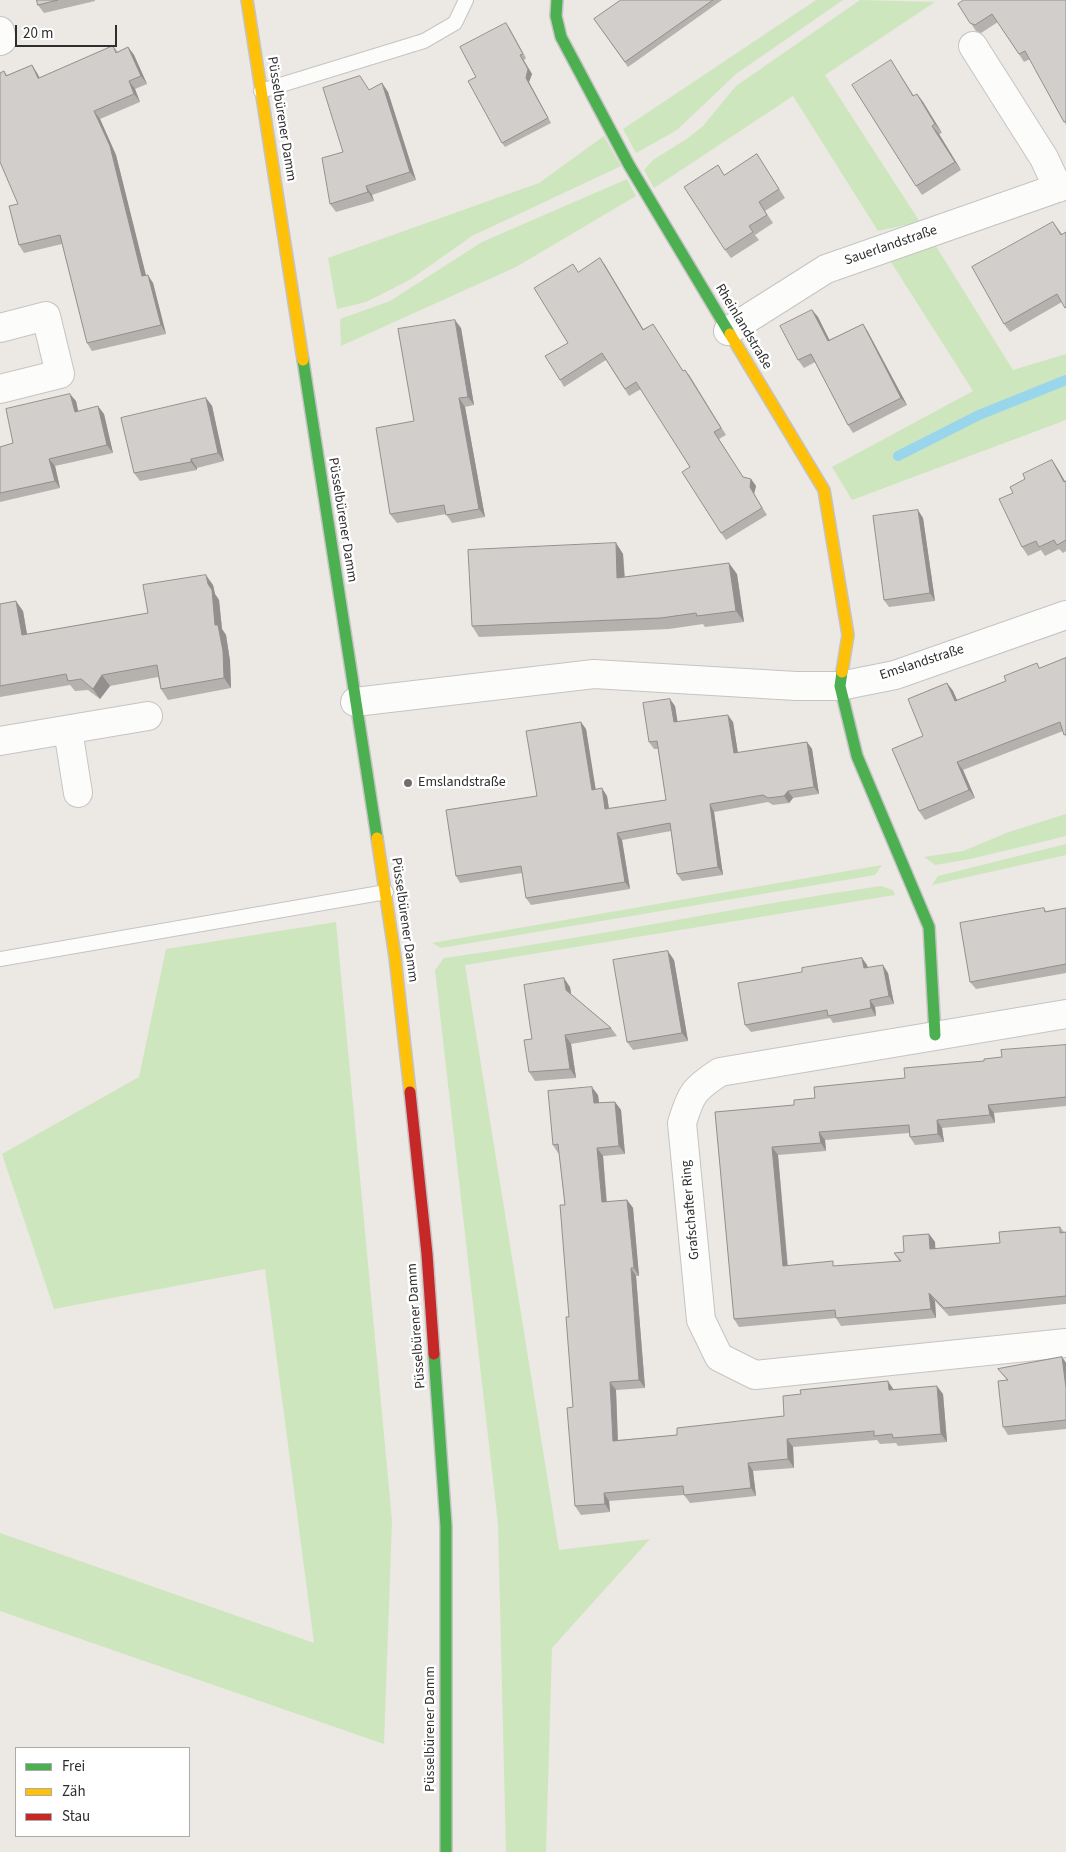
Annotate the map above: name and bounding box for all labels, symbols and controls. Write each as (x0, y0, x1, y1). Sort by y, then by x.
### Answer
scale bar (18, 15, 120, 47)
text: 20 m (23, 23, 53, 44)
street label: Püsselbürener Damm (263, 55, 299, 183)
street label: Sauerlandstraße (842, 222, 940, 270)
street label: Rheinlandstraße (711, 281, 775, 373)
street label: Püsselbürener Damm (324, 456, 360, 584)
street label: Emslandstraße (878, 641, 966, 685)
place label: Emslandstraße (418, 775, 506, 791)
marker: Emslandstraße (402, 777, 414, 789)
street label: Püsselbürener Damm (387, 856, 421, 984)
street label: Grafschafter Ring (678, 1159, 704, 1261)
street label: Püsselbürener Damm (404, 1263, 430, 1389)
street label: Püsselbürener Damm (423, 1666, 439, 1792)
legend (15, 1747, 190, 1837)
text: Frei (62, 1756, 85, 1777)
text: Zäh (62, 1781, 86, 1802)
text: Stau (62, 1806, 90, 1827)

